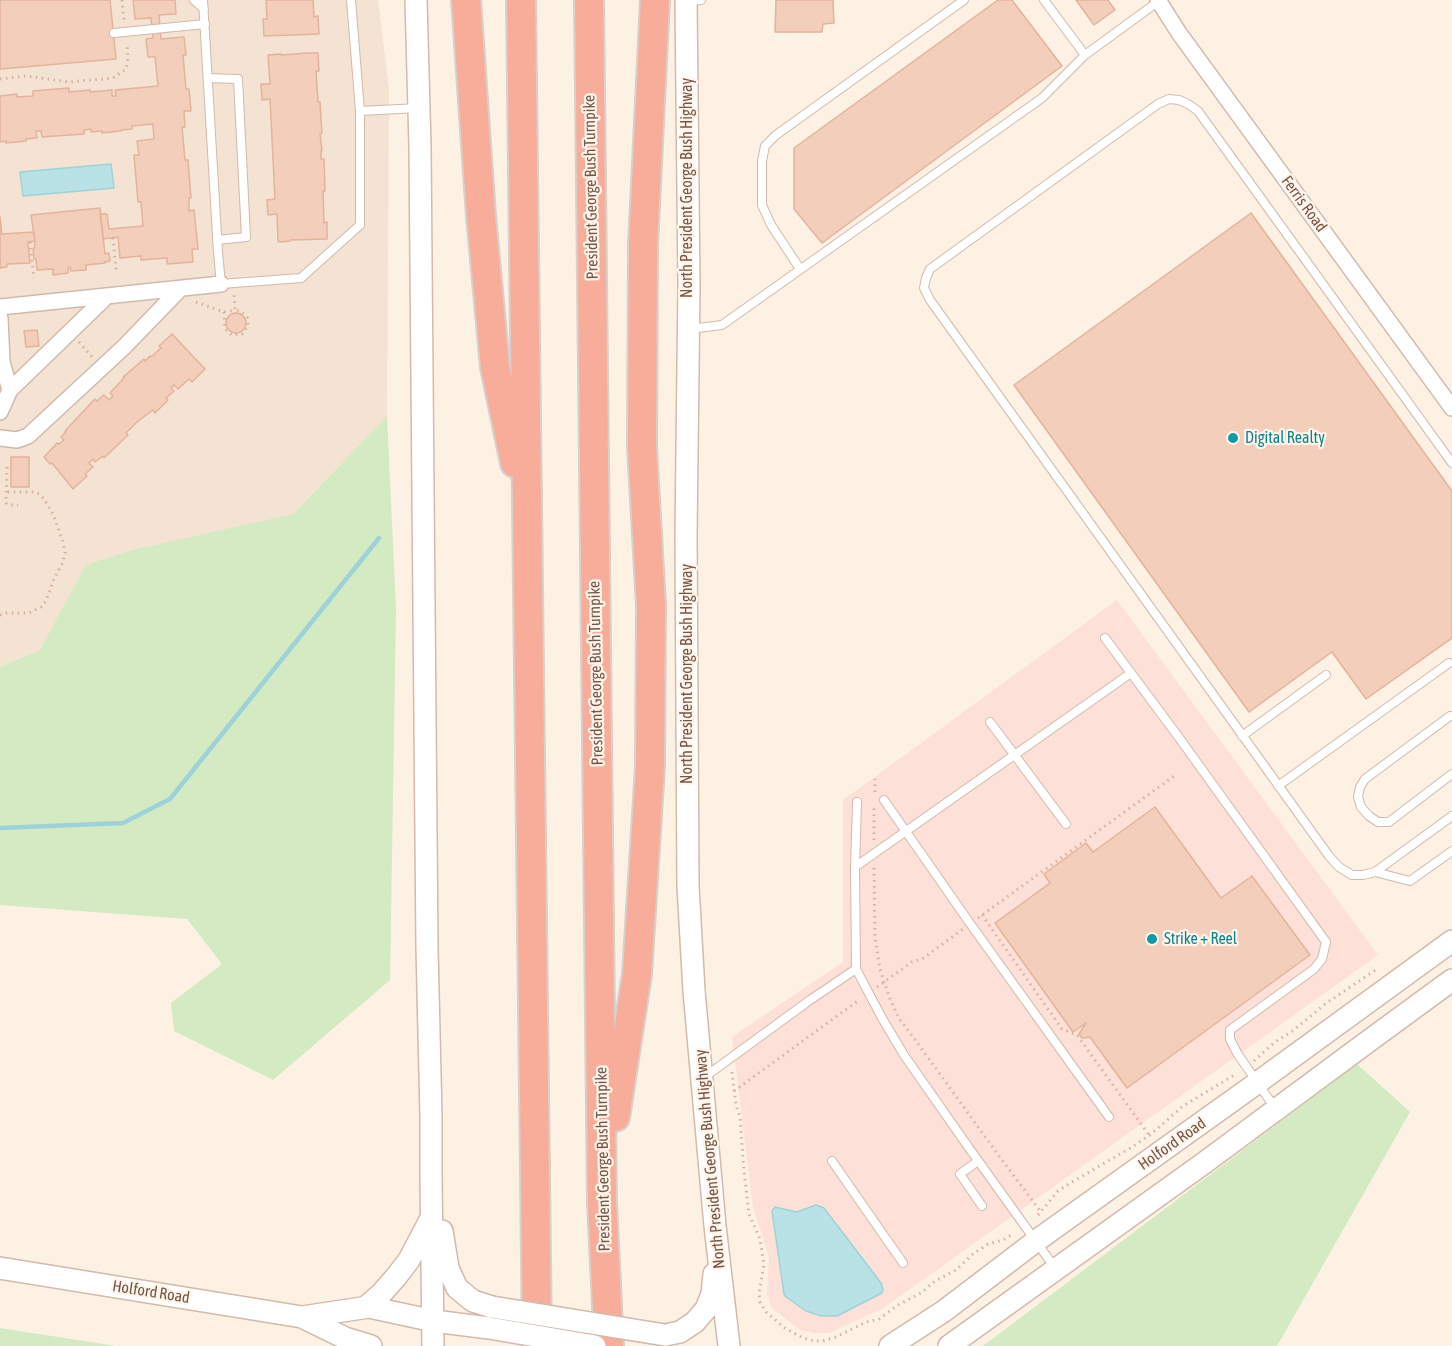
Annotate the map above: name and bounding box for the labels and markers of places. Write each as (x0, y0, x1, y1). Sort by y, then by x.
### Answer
place label: Digital Realty (1245, 428, 1325, 448)
marker: Digital Realty (1226, 431, 1240, 445)
place label: Strike + Reel (1164, 929, 1237, 949)
marker: Strike + Reel (1145, 932, 1159, 946)

